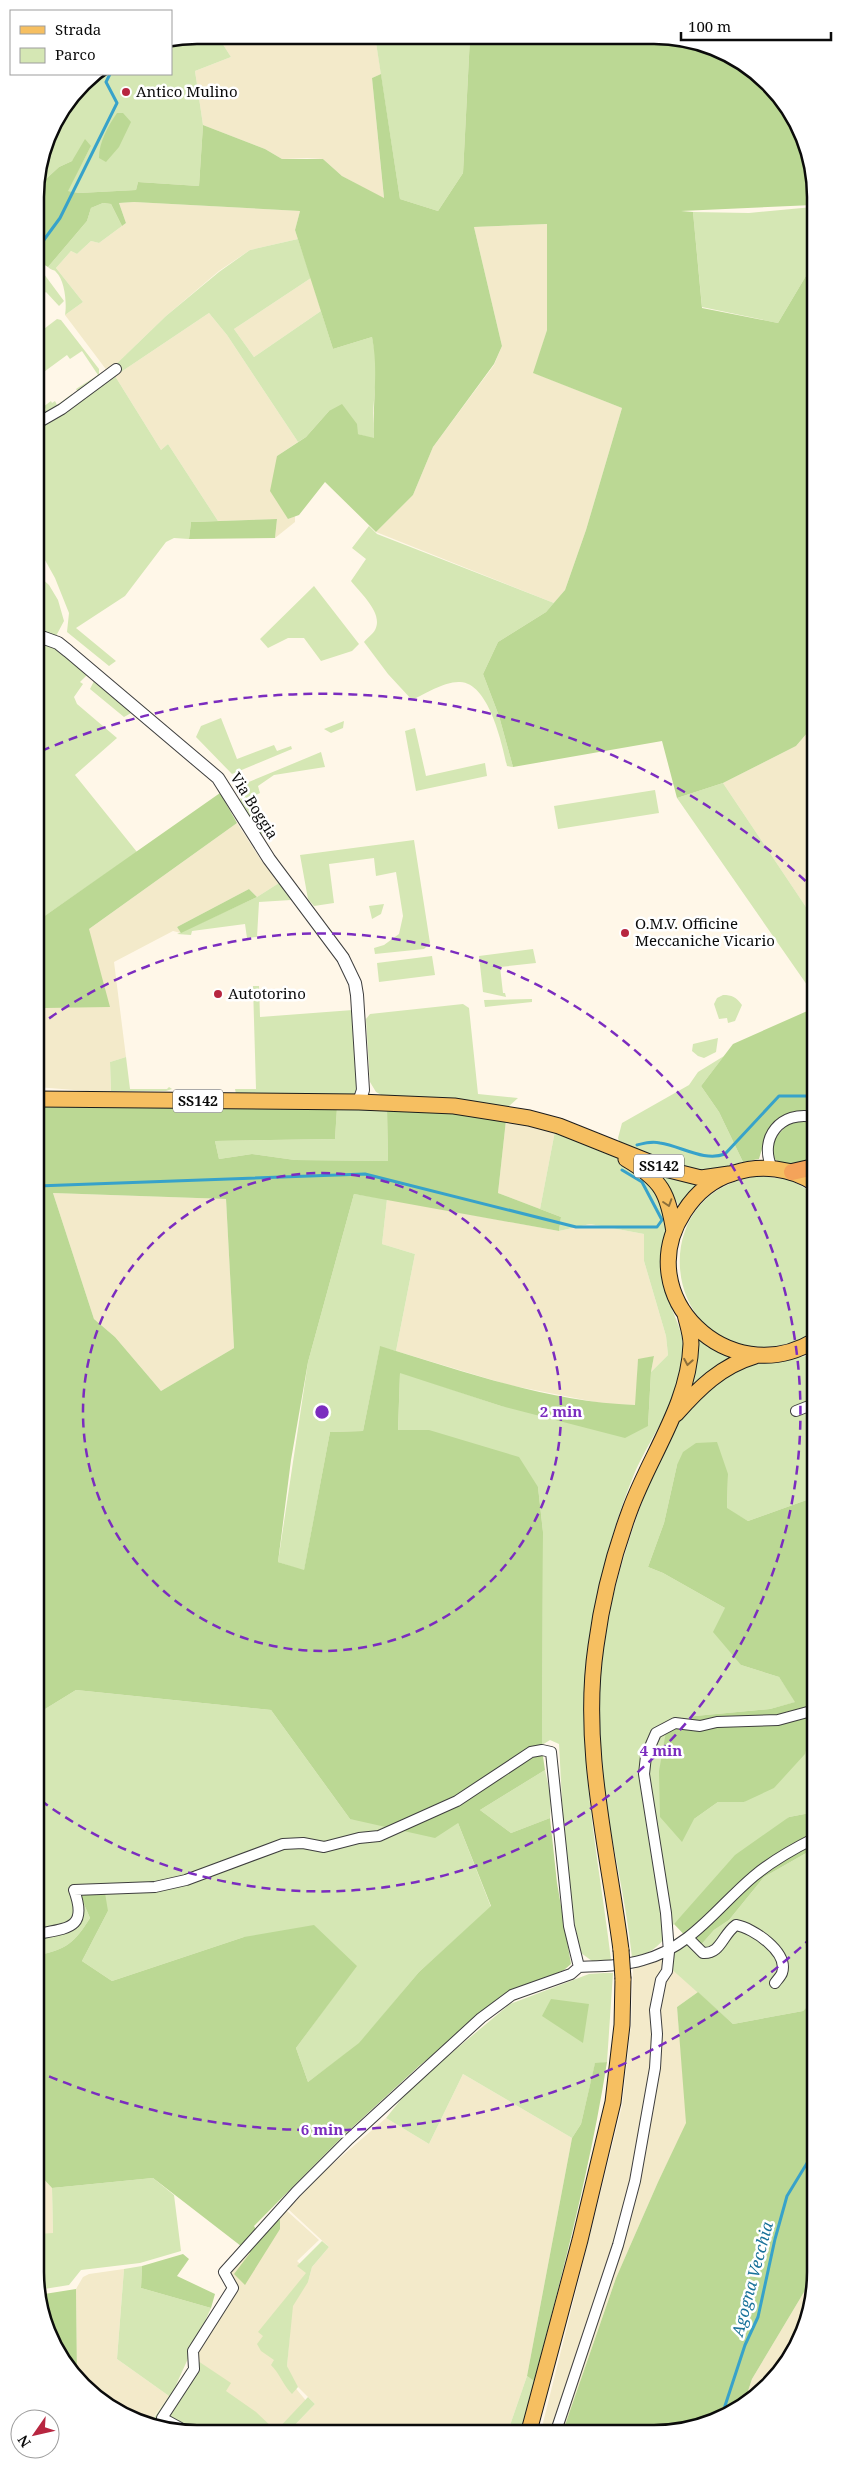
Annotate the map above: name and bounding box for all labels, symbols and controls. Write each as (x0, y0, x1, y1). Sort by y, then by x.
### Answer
legend (10, 10, 172, 75)
scale bar (681, 10, 831, 42)
text: 100 m (688, 16, 731, 36)
text: Strada (55, 19, 101, 39)
text: Parco (55, 44, 96, 64)
place label: Antico Mulino (136, 81, 238, 101)
marker: Antico Mulino (120, 86, 132, 98)
street label: Via Boggia (226, 768, 283, 843)
place label: O.M.V. Officine Meccaniche Vicario (635, 913, 775, 950)
marker: O.M.V. Officine Meccaniche Vicario (619, 927, 631, 939)
place label: Autotorino (228, 983, 306, 1003)
marker: Autotorino (212, 988, 224, 1000)
road number: SS142 (173, 1090, 223, 1112)
road number: SS142 (634, 1154, 684, 1178)
one-way arrow (662, 1198, 672, 1207)
one-way arrow (683, 1357, 693, 1366)
text: 2 min (540, 1401, 582, 1421)
centre of rings (313, 1403, 331, 1421)
text: 4 min (640, 1740, 682, 1760)
text: 6 min (301, 2119, 343, 2139)
water label: Agogna Vecchia (726, 2218, 778, 2340)
north arrow (10, 2409, 60, 2459)
text: N (13, 2432, 35, 2451)

